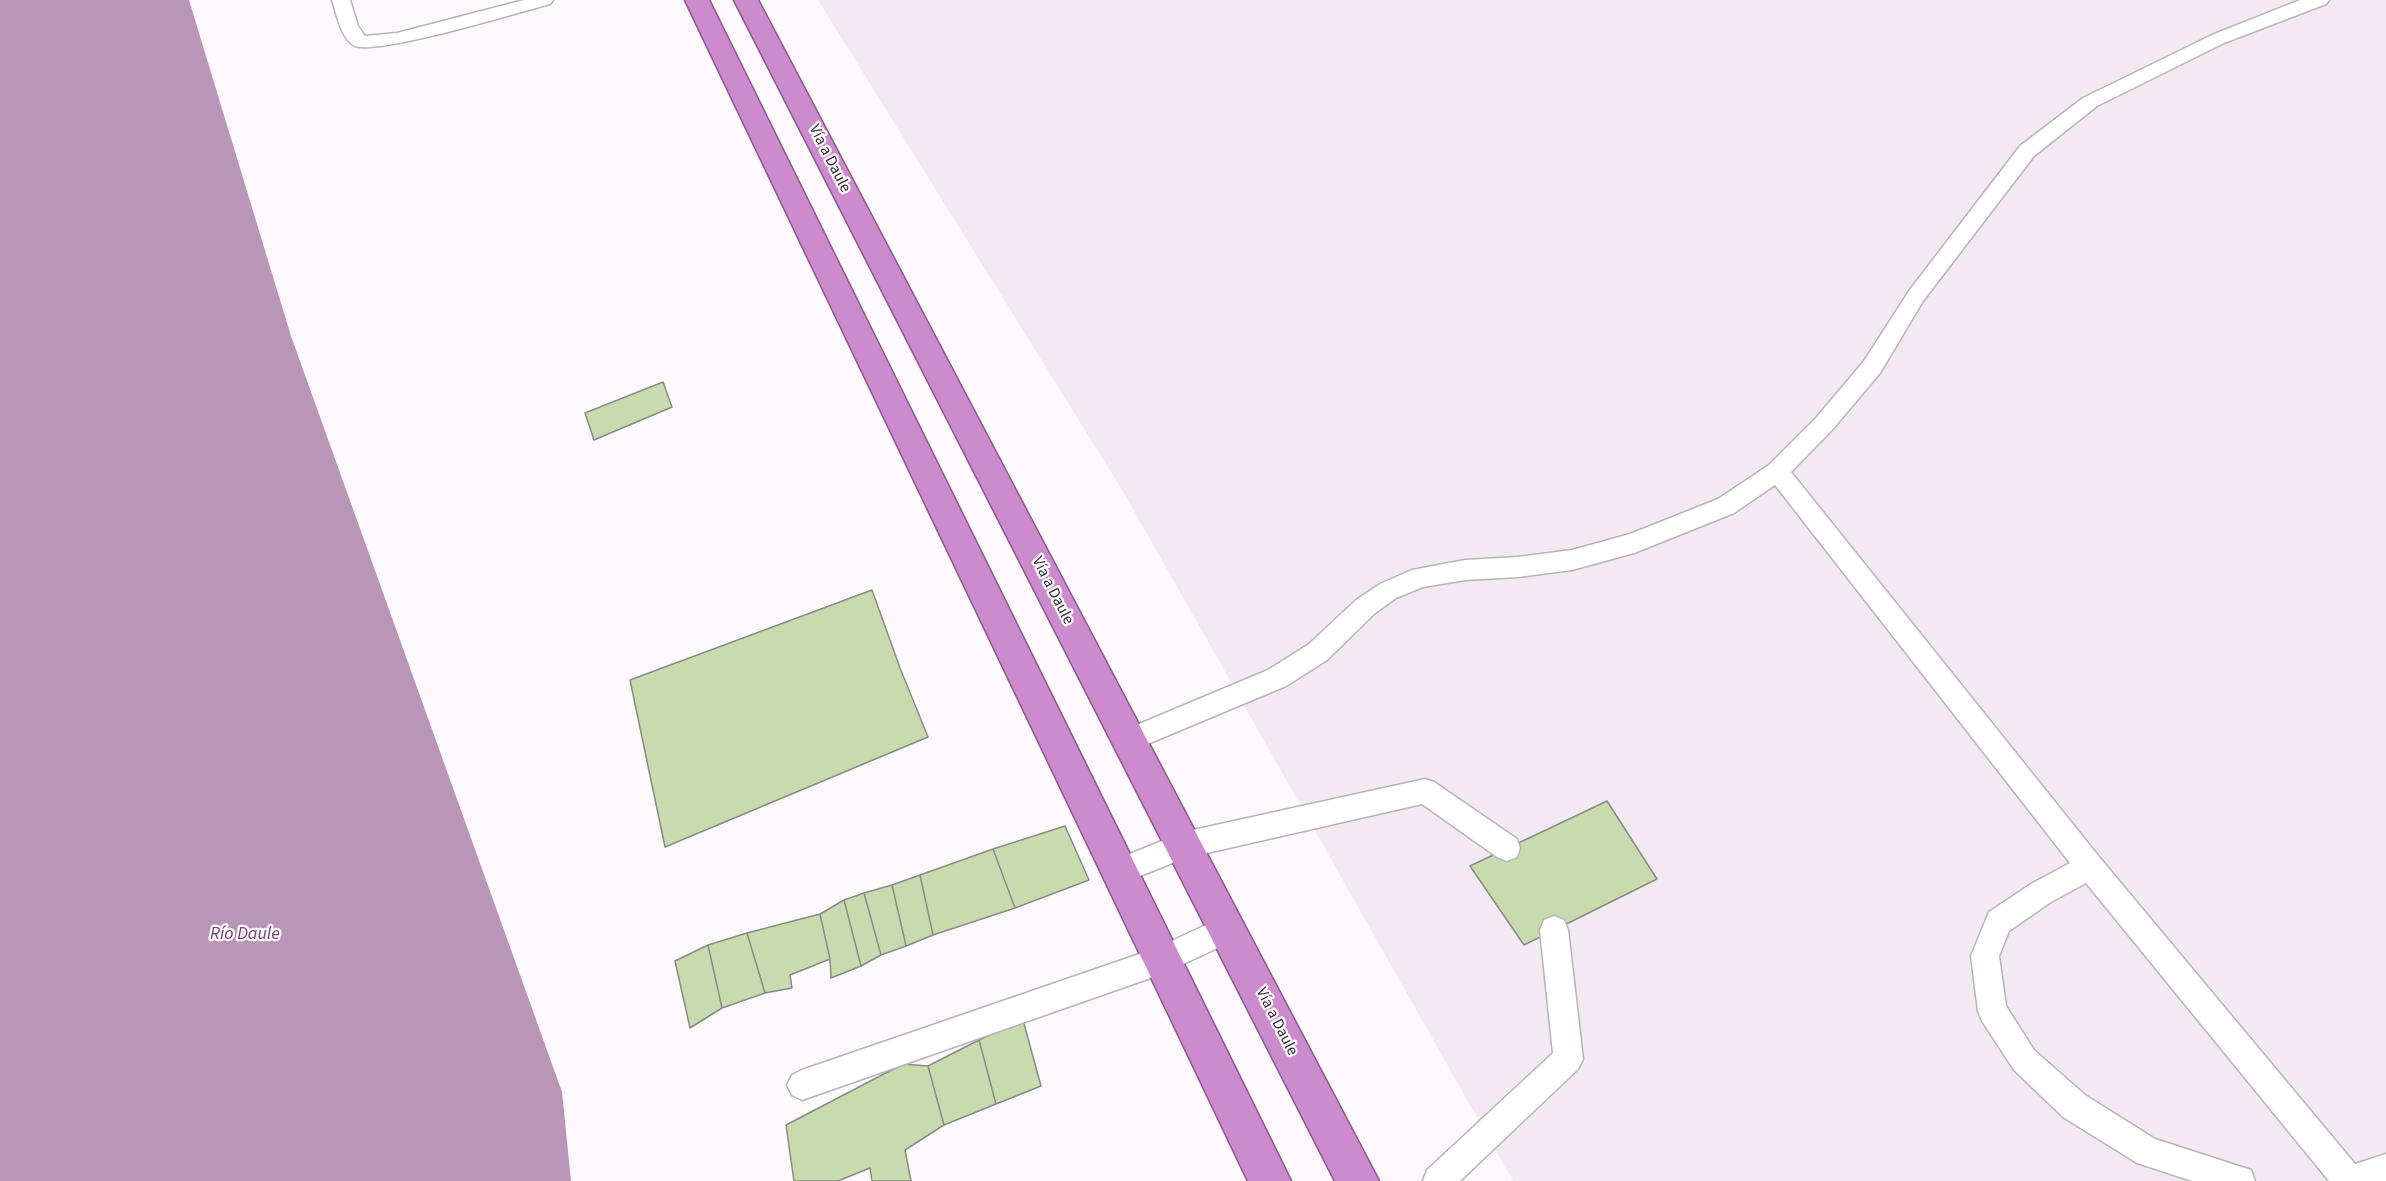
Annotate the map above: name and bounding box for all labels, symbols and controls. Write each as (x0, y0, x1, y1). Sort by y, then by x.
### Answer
street label: Vía a Daule (804, 122, 854, 196)
street label: Vía a Daule (1027, 554, 1077, 628)
water label: Río Daule (210, 924, 280, 946)
street label: Vía a Daule (1251, 985, 1301, 1059)

